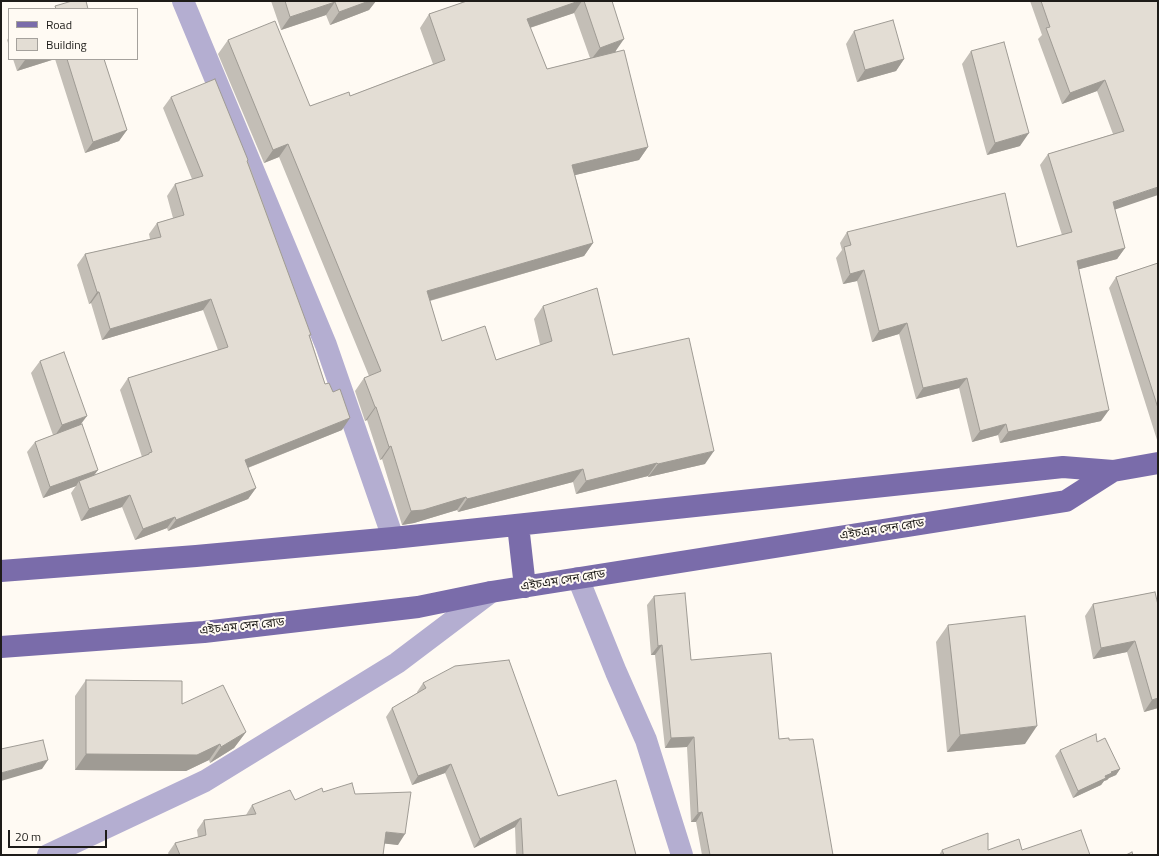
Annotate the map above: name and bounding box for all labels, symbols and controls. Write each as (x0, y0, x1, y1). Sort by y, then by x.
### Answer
legend (8, 8, 138, 60)
text: Road (46, 15, 72, 34)
text: Building (46, 35, 87, 54)
street label: এইচএম সেন রোড (839, 516, 925, 544)
street label: এইচএম সেন রোড (520, 567, 606, 595)
street label: এইচএম সেন রোড (199, 615, 285, 639)
scale bar (10, 822, 109, 848)
text: 20 m (15, 827, 41, 846)

